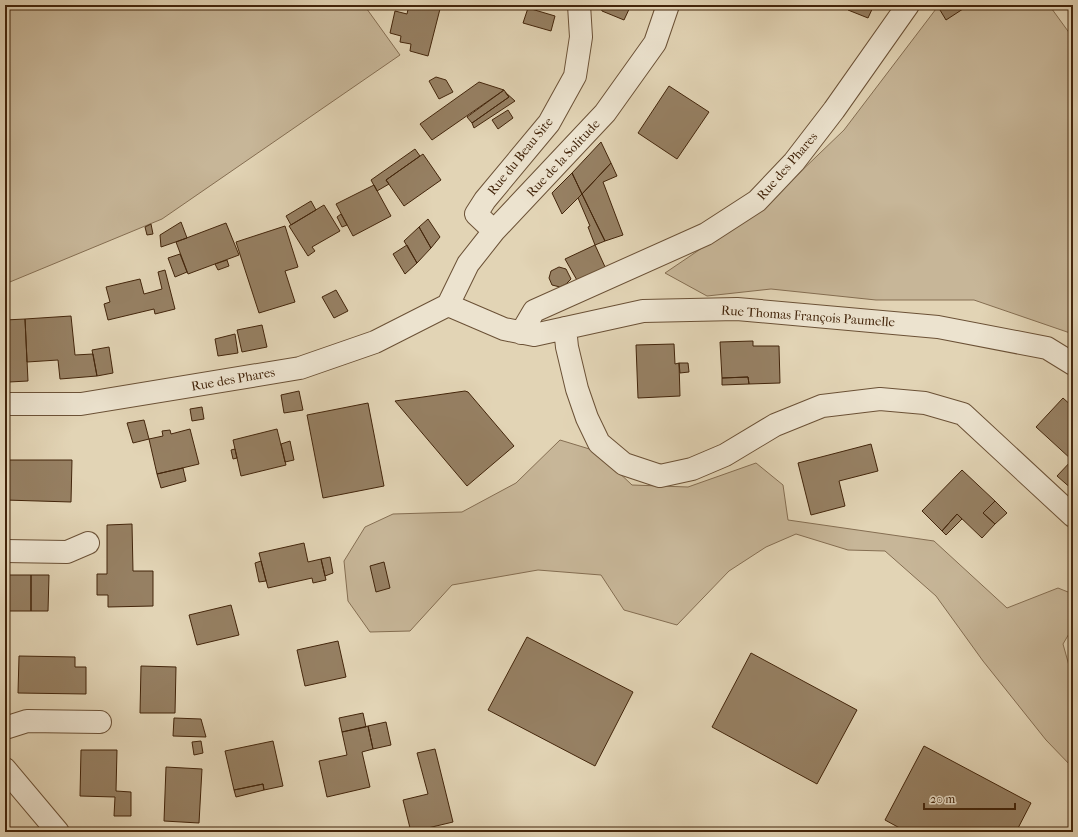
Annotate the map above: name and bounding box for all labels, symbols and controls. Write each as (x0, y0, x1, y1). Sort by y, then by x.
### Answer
street label: Rue du Beau Site (484, 114, 556, 198)
street label: Rue de la Solitude (523, 116, 603, 200)
street label: Rue des Phares (754, 129, 821, 203)
street label: Rue Thomas François Paumelle (720, 302, 896, 331)
street label: Rue des Phares (190, 364, 276, 394)
scale bar (924, 785, 1015, 811)
text: 20 m (930, 792, 955, 806)

